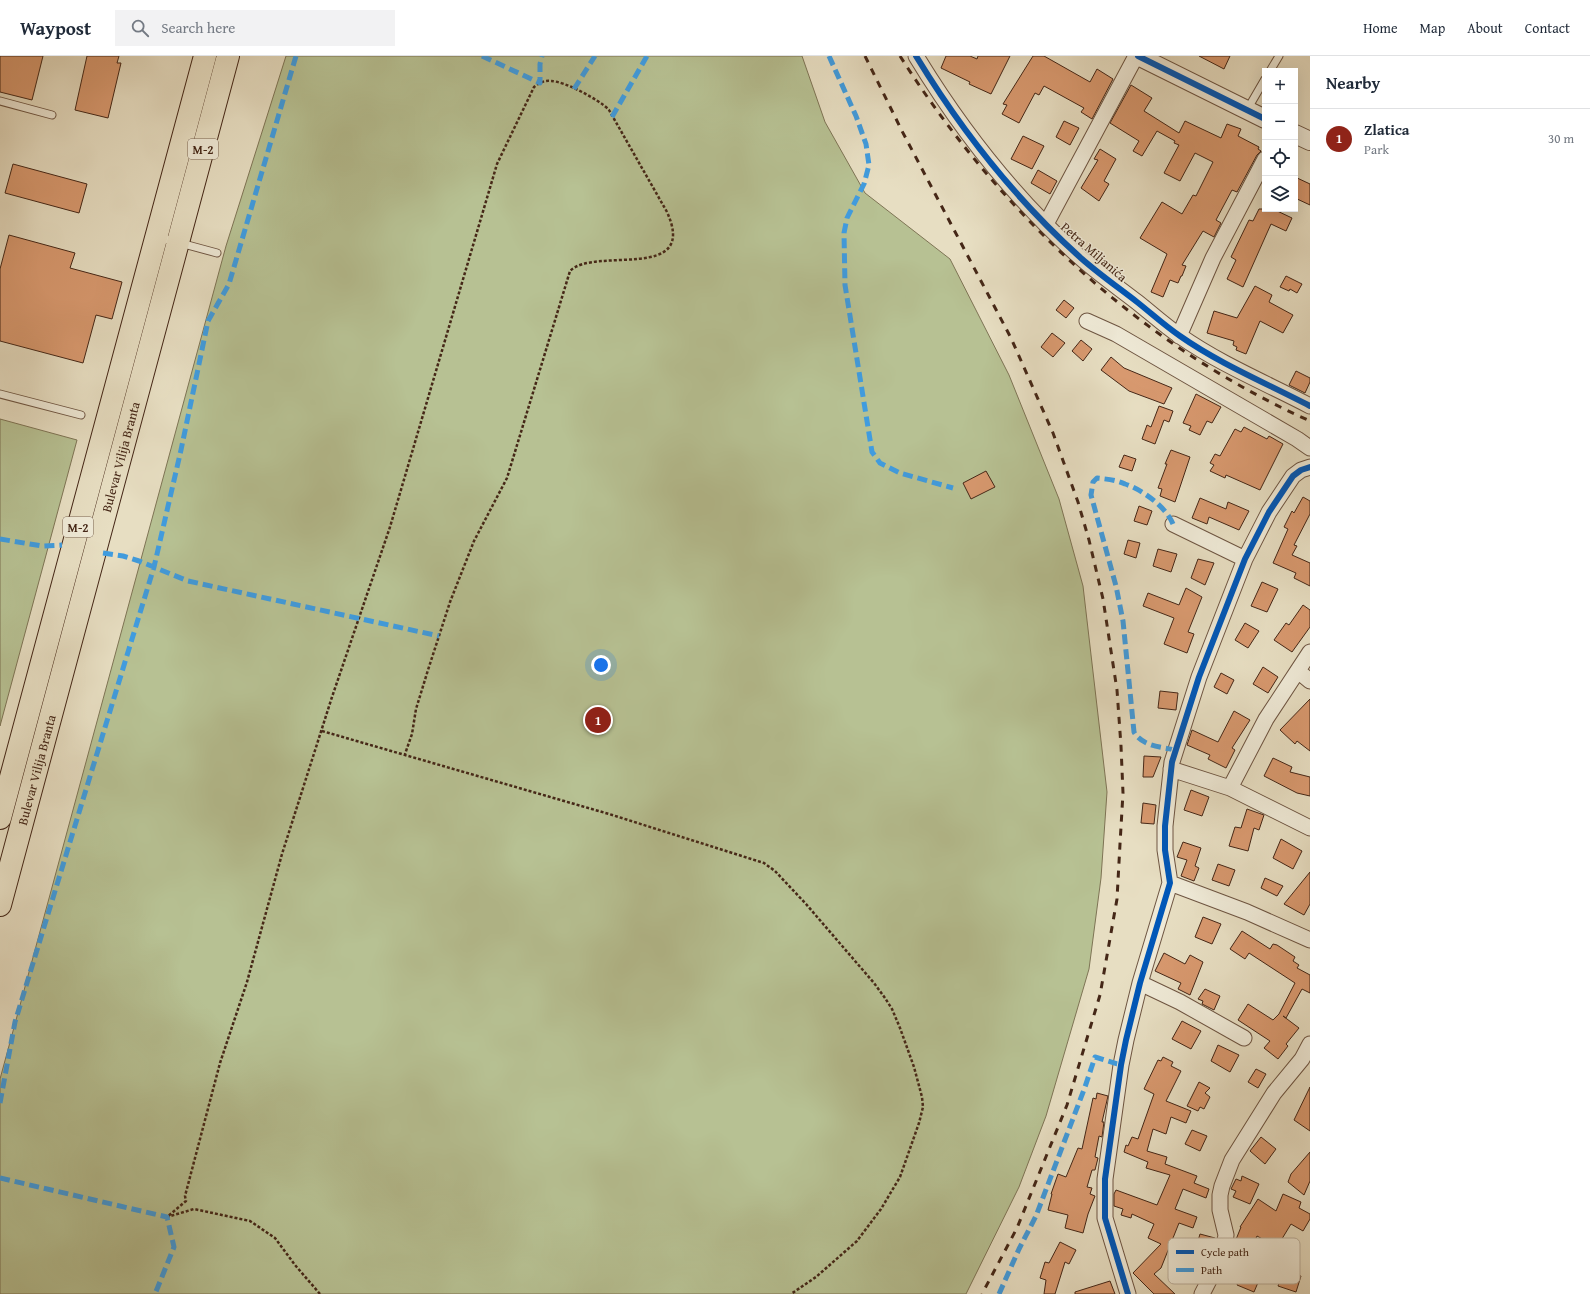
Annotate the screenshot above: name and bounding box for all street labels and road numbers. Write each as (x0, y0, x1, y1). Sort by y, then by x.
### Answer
road number: M-2 (188, 139, 218, 159)
street label: Petra Miljanića (1057, 218, 1132, 287)
street label: Bulevar Vilija Branta (96, 399, 144, 514)
road number: M-2 (63, 517, 93, 537)
street label: Bulevar Vilija Branta (12, 712, 60, 827)

